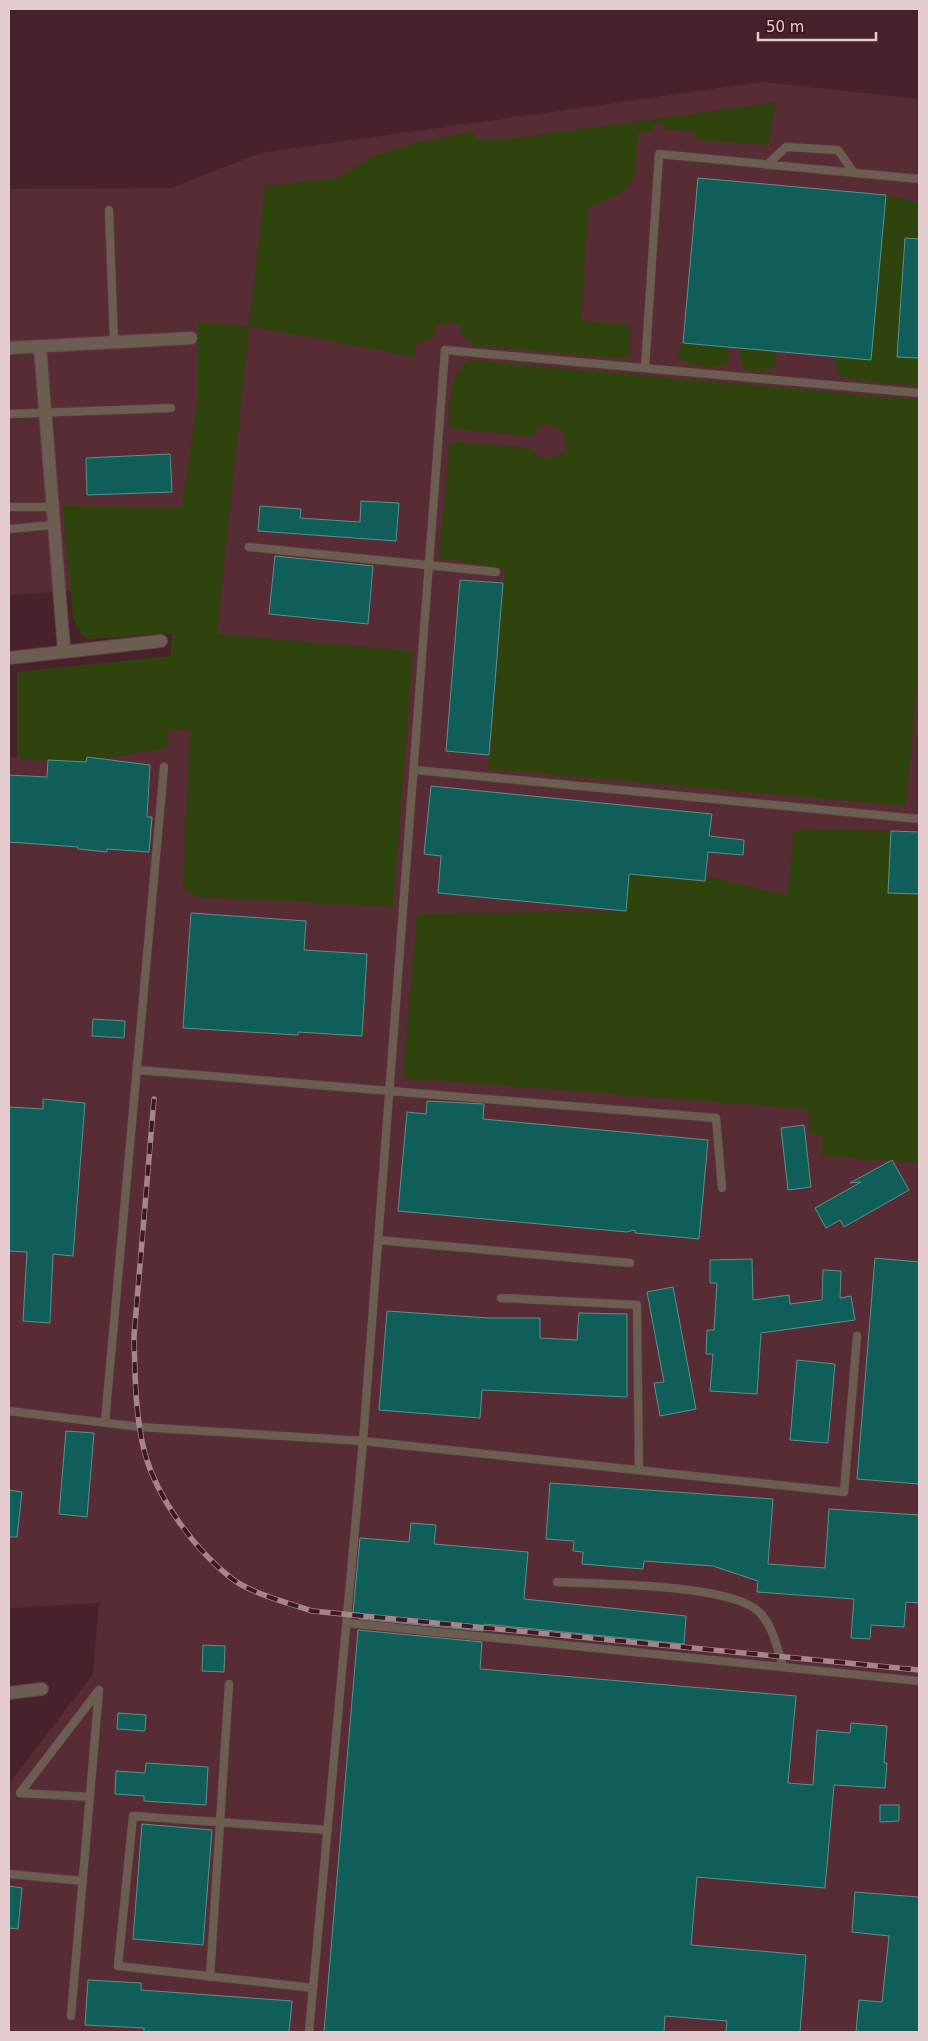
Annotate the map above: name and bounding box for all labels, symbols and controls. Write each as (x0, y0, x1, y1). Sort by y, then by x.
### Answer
scale bar (758, 10, 876, 42)
text: 50 m (766, 18, 804, 36)

